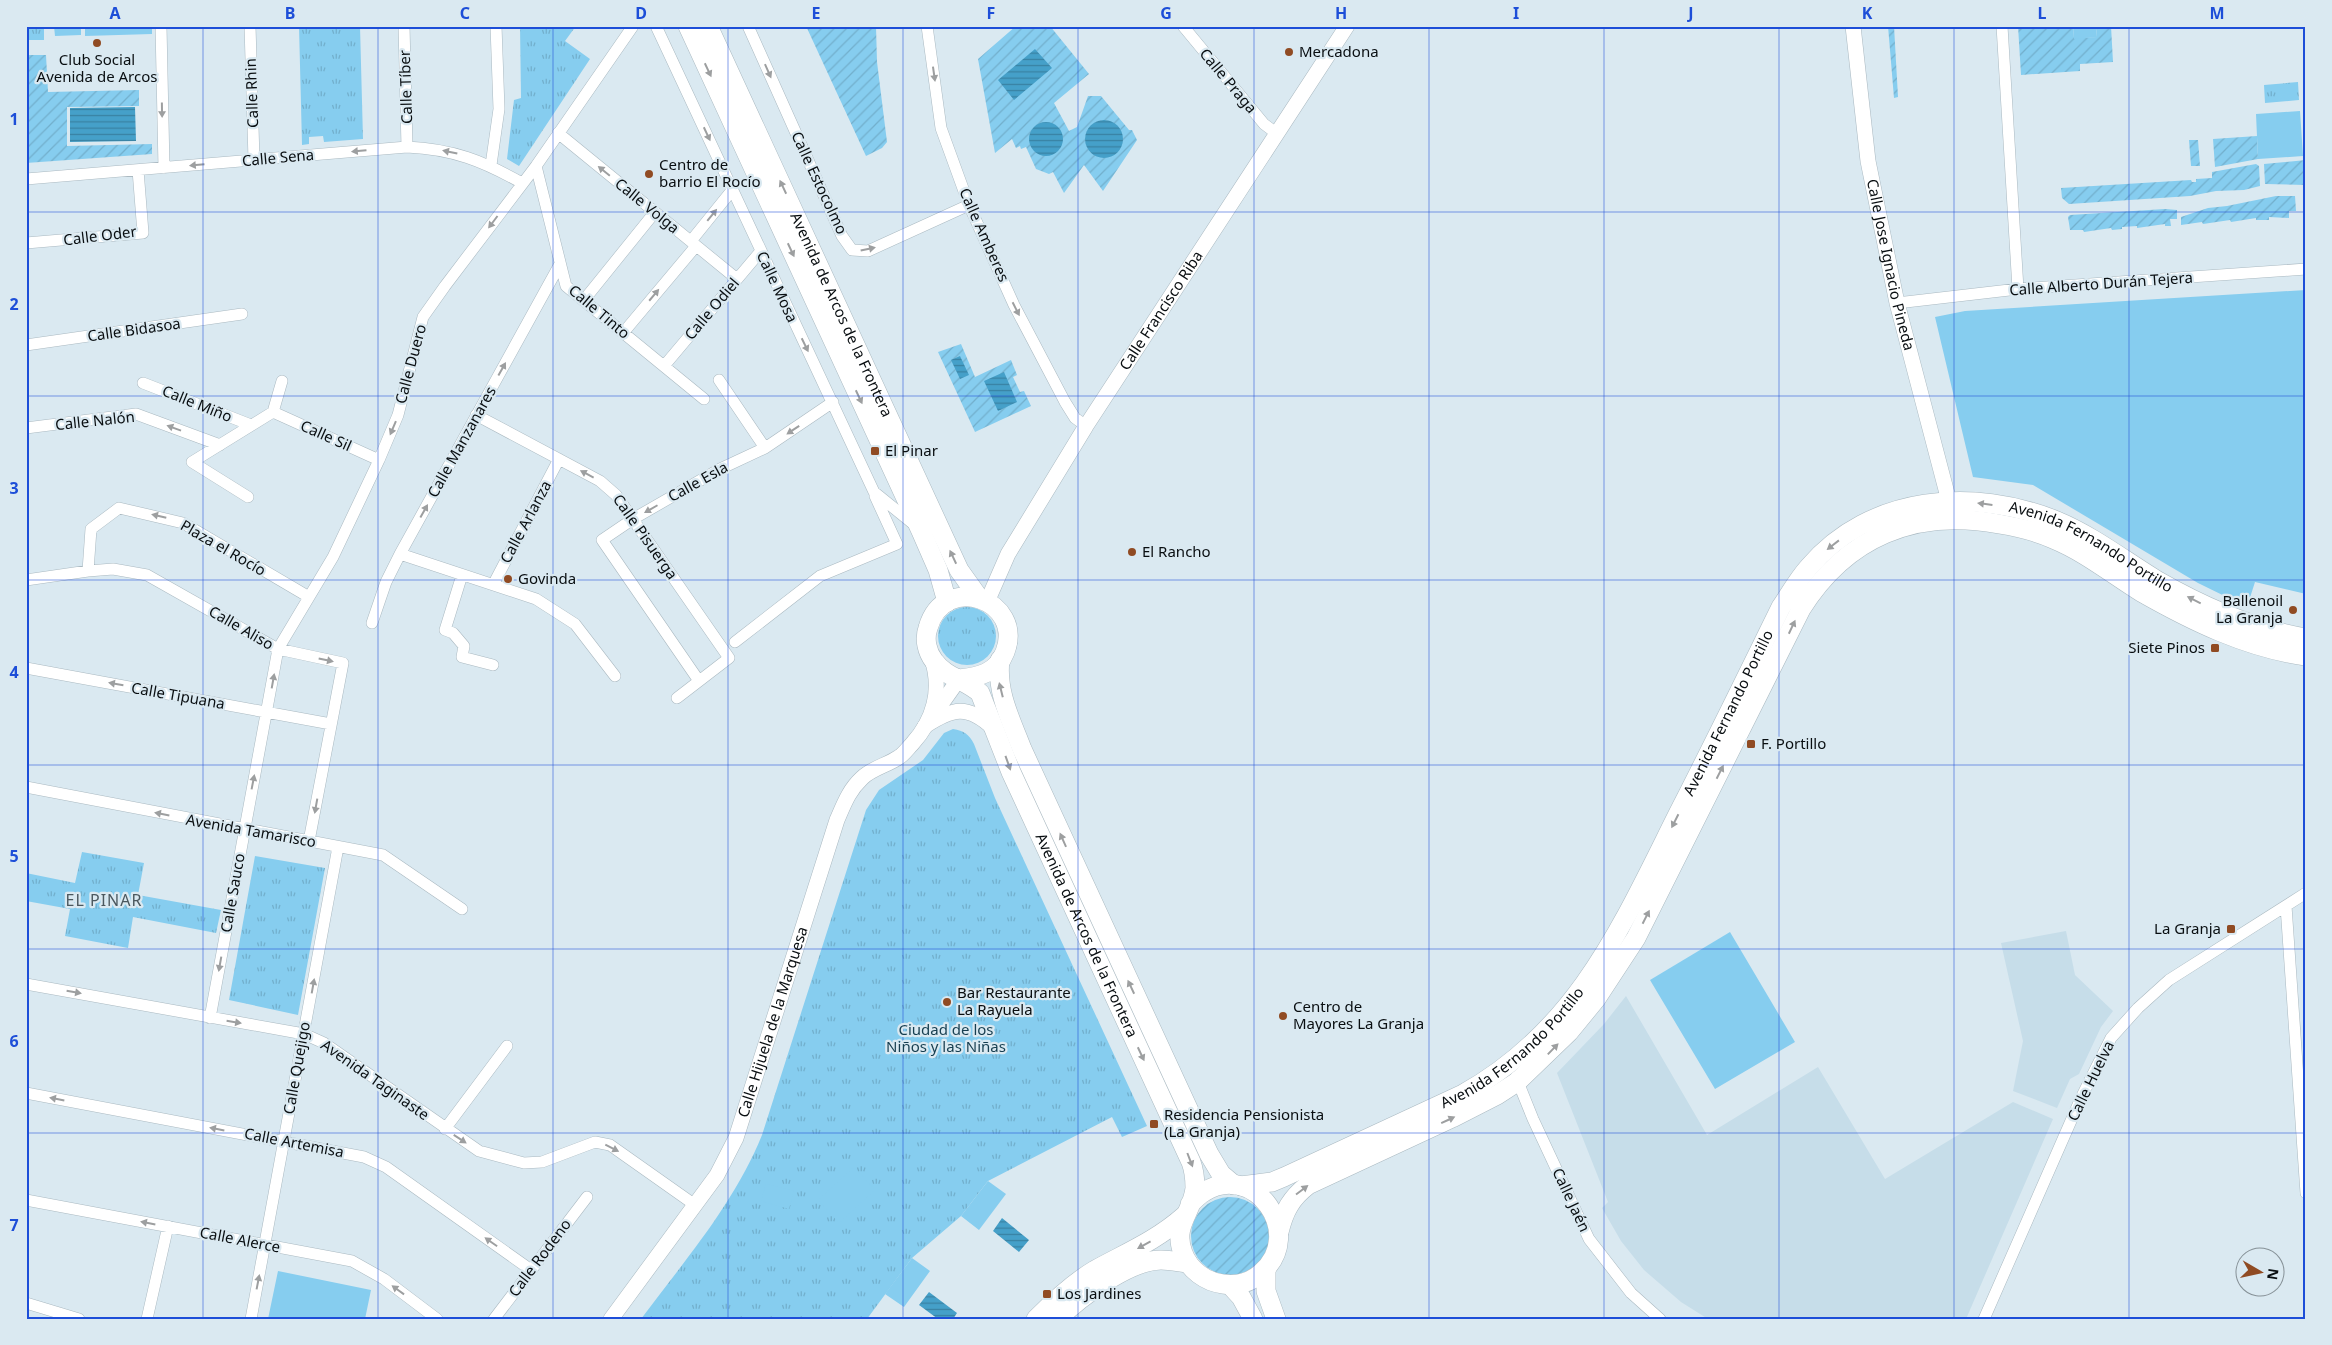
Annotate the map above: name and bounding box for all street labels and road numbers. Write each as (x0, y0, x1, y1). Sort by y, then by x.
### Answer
street label: Calle Praga (1196, 44, 1262, 117)
street label: Calle Tíber (394, 50, 416, 124)
street label: Calle Rhin (240, 58, 262, 128)
street label: Calle Estocolmo (787, 128, 852, 237)
street label: Calle Sena (241, 144, 315, 170)
street label: Calle Volga (611, 173, 684, 237)
street label: Calle Jose Ignacio Pineda (1863, 177, 1920, 353)
street label: Calle Amberes (955, 184, 1015, 285)
street label: Avenida de Arcos de la Frontera (786, 209, 898, 420)
street label: Calle Oder (62, 221, 138, 249)
street label: Calle Francisco Riba (1114, 247, 1207, 374)
street label: Calle Mosa (753, 248, 803, 325)
street label: Calle Alberto Durán Tejera (2009, 267, 2193, 299)
street label: Calle Odiel (679, 273, 743, 344)
street label: Calle Tinto (565, 280, 634, 343)
street label: Calle Bidasoa (86, 313, 182, 345)
street label: Calle Duero (390, 322, 430, 406)
street label: Calle Miño (159, 380, 235, 426)
street label: Calle Manzanares (422, 382, 500, 501)
street label: Calle Nalón (54, 406, 136, 434)
street label: Calle Sil (298, 415, 355, 455)
street label: Calle Esla (664, 456, 731, 506)
street label: Calle Arlanza (495, 477, 555, 566)
street label: Calle Pisuerga (609, 490, 683, 583)
street label: Avenida Fernando Portillo (2007, 496, 2177, 596)
street label: Plaza el Rocío (177, 515, 270, 580)
street label: Calle Aliso (205, 601, 278, 654)
street label: Avenida Fernando Portillo (1678, 626, 1777, 799)
street label: Calle Tipuana (130, 677, 227, 713)
street label: Avenida Tamarisco (185, 809, 318, 851)
street label: Avenida de Arcos de la Frontera (1031, 830, 1143, 1040)
street label: Calle Sauco (215, 852, 249, 934)
street label: Calle Hijuela de la Marquesa (732, 924, 812, 1120)
street label: Avenida Fernando Portillo (1437, 983, 1588, 1112)
street label: Calle Quejigo (278, 1020, 314, 1116)
street label: Avenida Taginaste (318, 1034, 434, 1124)
street label: Calle Huelva (2062, 1037, 2118, 1124)
street label: Calle Artemisa (243, 1123, 346, 1161)
street label: Calle Jaén (1548, 1164, 1595, 1235)
street label: Calle Rodeno (503, 1214, 575, 1300)
street label: Calle Alerce (198, 1221, 282, 1257)

